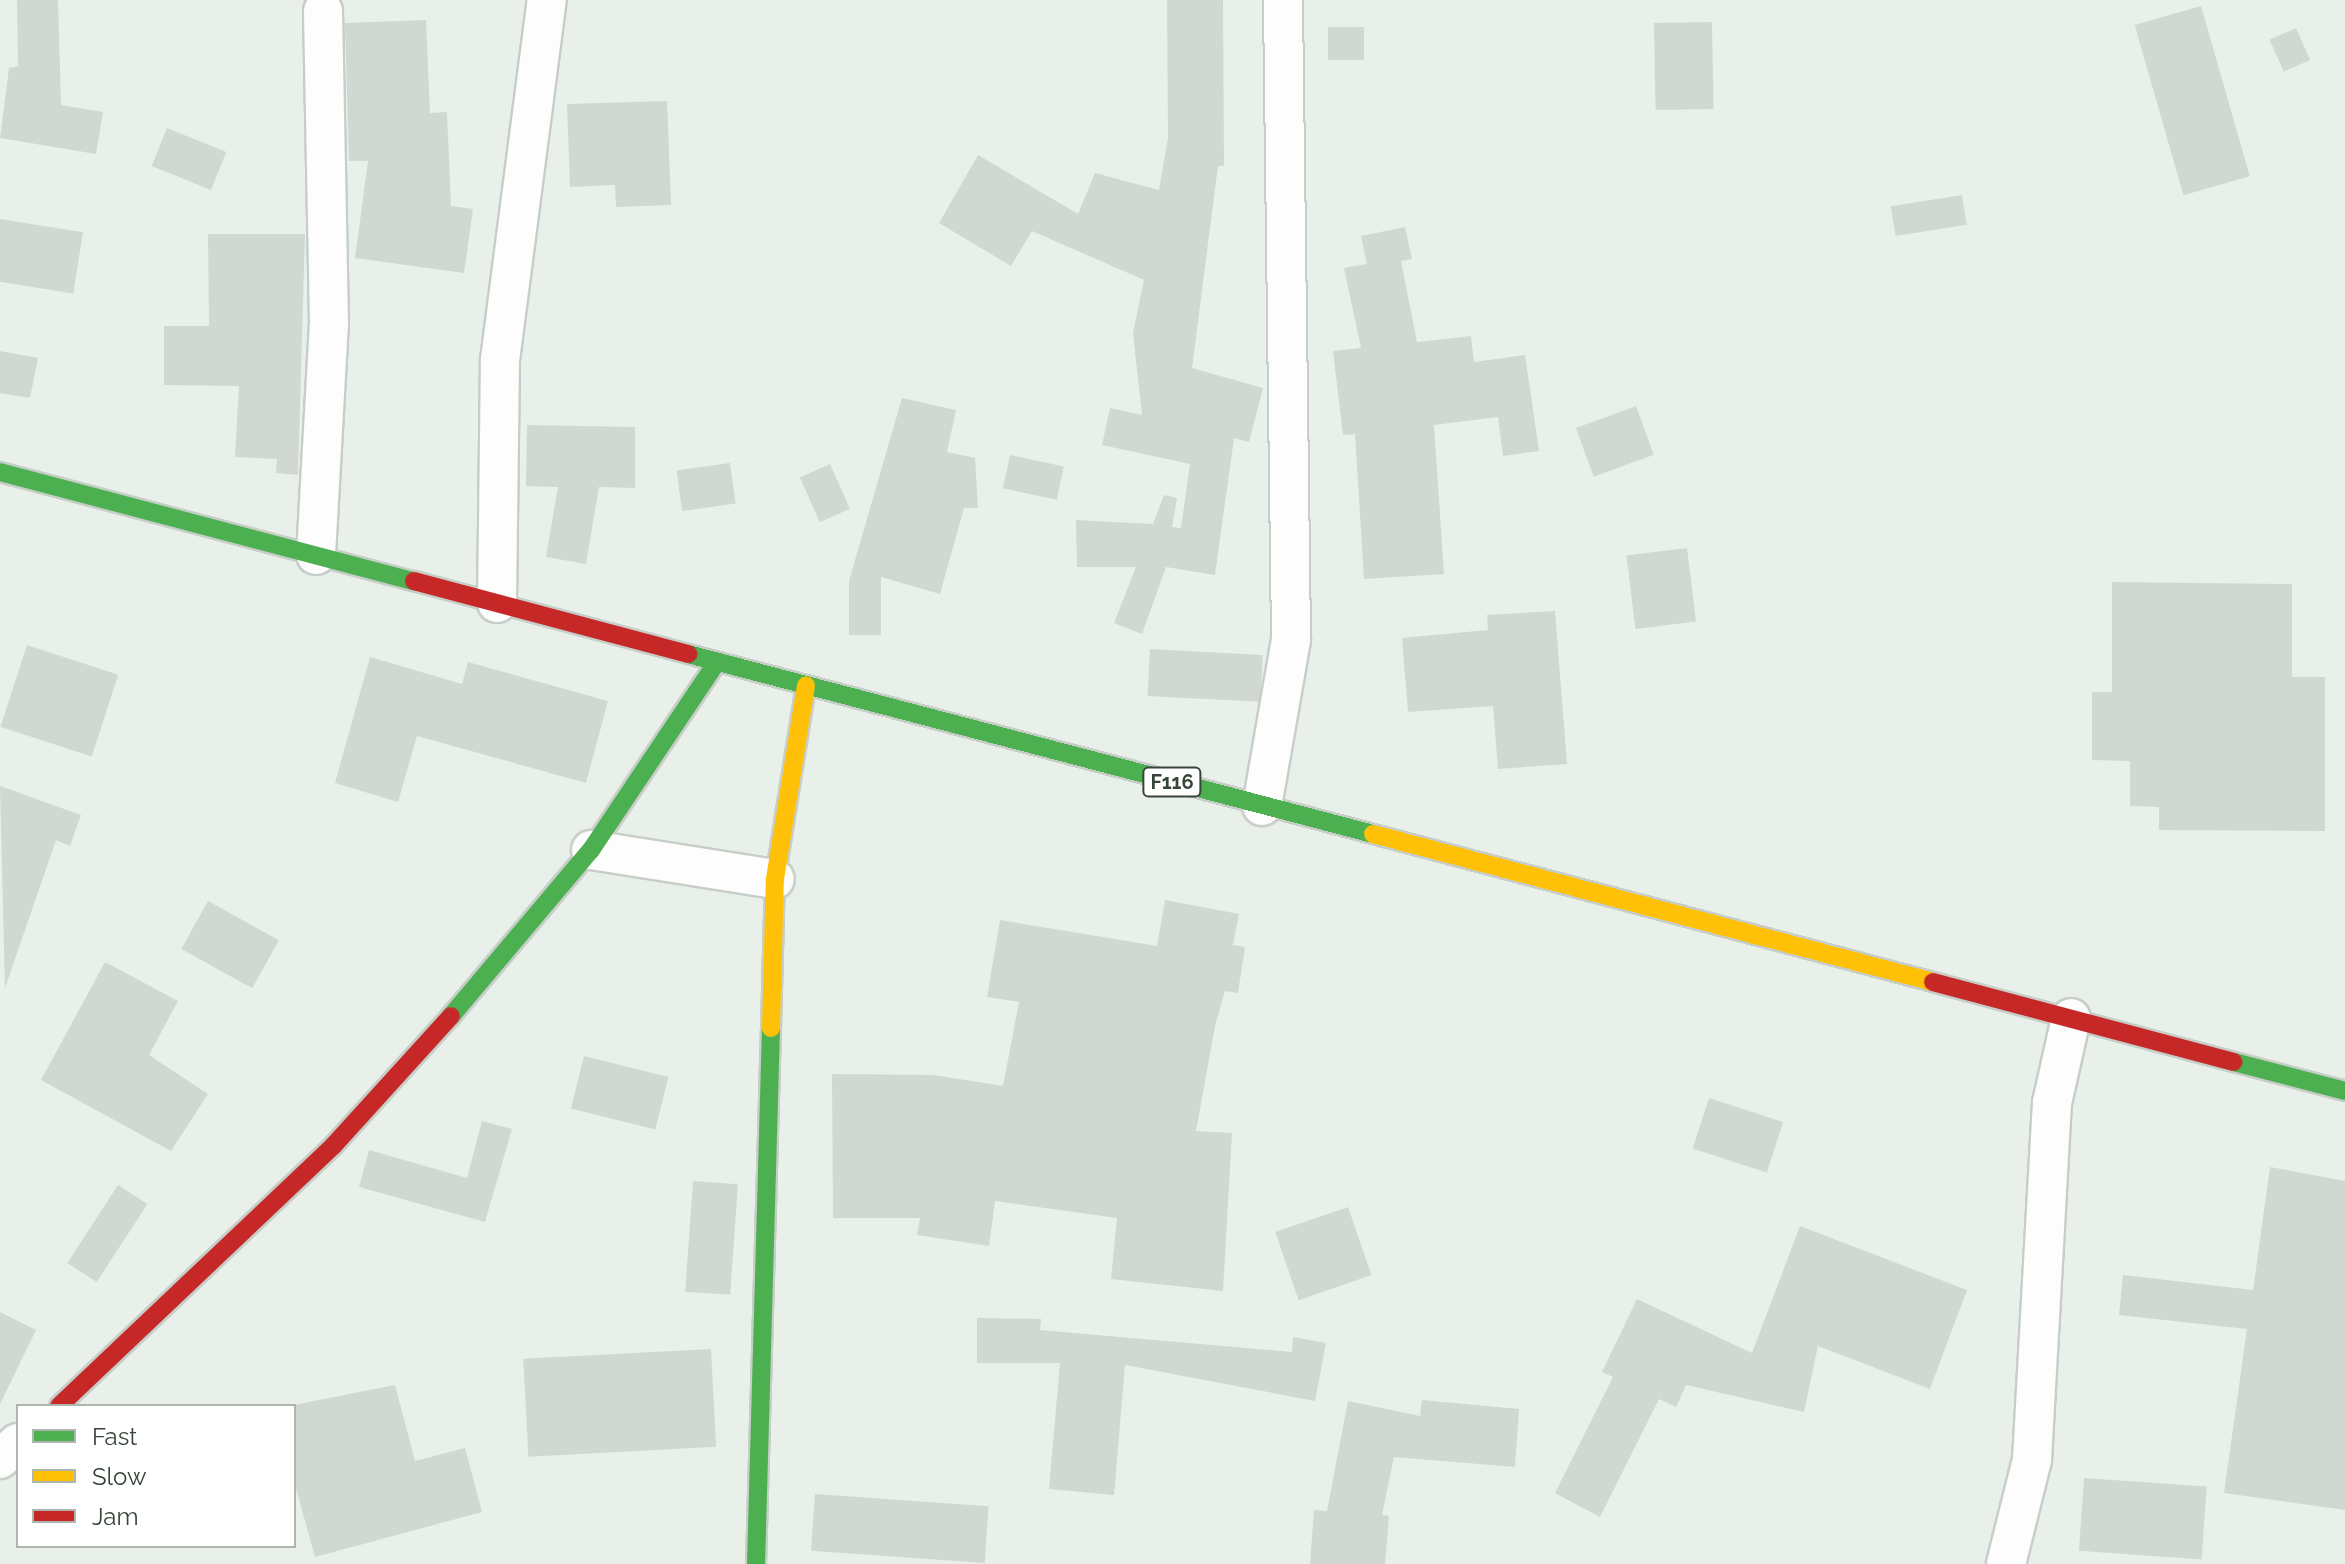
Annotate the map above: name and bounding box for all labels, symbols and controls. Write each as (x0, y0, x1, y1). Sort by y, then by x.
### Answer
road number: F116 (1142, 766, 1202, 798)
legend (16, 1404, 296, 1548)
text: Fast (92, 1422, 137, 1451)
text: Slow (92, 1462, 146, 1491)
text: Jam (92, 1502, 138, 1531)

